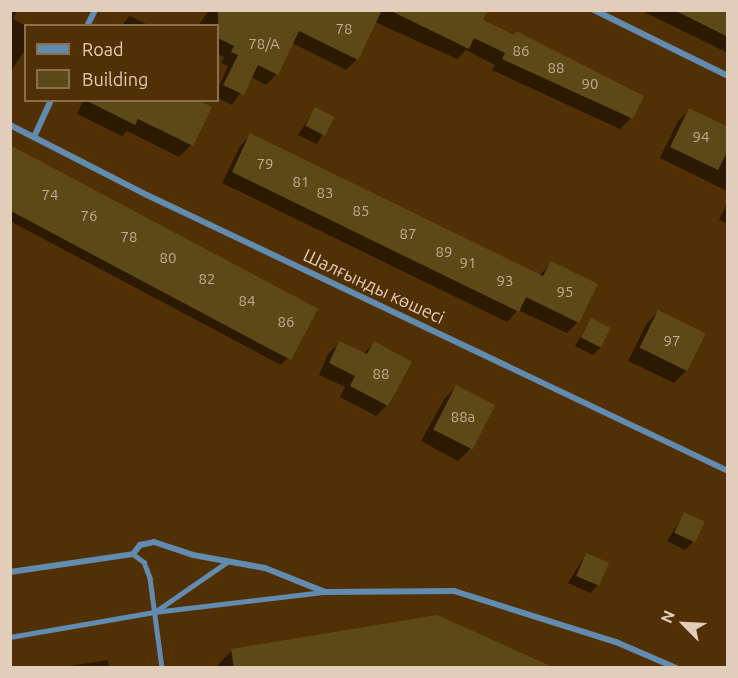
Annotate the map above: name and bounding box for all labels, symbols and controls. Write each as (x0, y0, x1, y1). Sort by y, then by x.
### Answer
house number: 78 (336, 20, 352, 38)
legend (24, 24, 219, 102)
house number: 78/А (248, 35, 280, 53)
text: Road (82, 39, 124, 59)
house number: 86 (513, 42, 529, 60)
house number: 88 (548, 59, 564, 77)
text: Building (82, 69, 148, 89)
house number: 90 (582, 75, 598, 93)
house number: 94 (693, 128, 709, 146)
house number: 79 (257, 155, 273, 173)
house number: 81 (293, 173, 309, 191)
house number: 83 (317, 184, 333, 202)
house number: 74 (42, 186, 58, 204)
house number: 85 (353, 202, 369, 220)
house number: 76 (81, 207, 97, 225)
house number: 87 (400, 225, 416, 243)
house number: 78 (121, 228, 137, 246)
house number: 89 (436, 243, 452, 261)
street label: Шалғынды көшесі (300, 244, 448, 328)
house number: 80 (160, 249, 176, 267)
house number: 91 (460, 254, 476, 272)
house number: 82 (199, 270, 215, 288)
house number: 93 (497, 272, 513, 290)
house number: 95 (557, 283, 573, 301)
house number: 84 (239, 292, 255, 310)
house number: 86 (278, 313, 294, 331)
house number: 97 (664, 332, 680, 350)
house number: 88 (373, 365, 389, 383)
house number: 88а (451, 408, 475, 426)
north arrow (654, 594, 714, 654)
text: N (657, 608, 678, 626)

